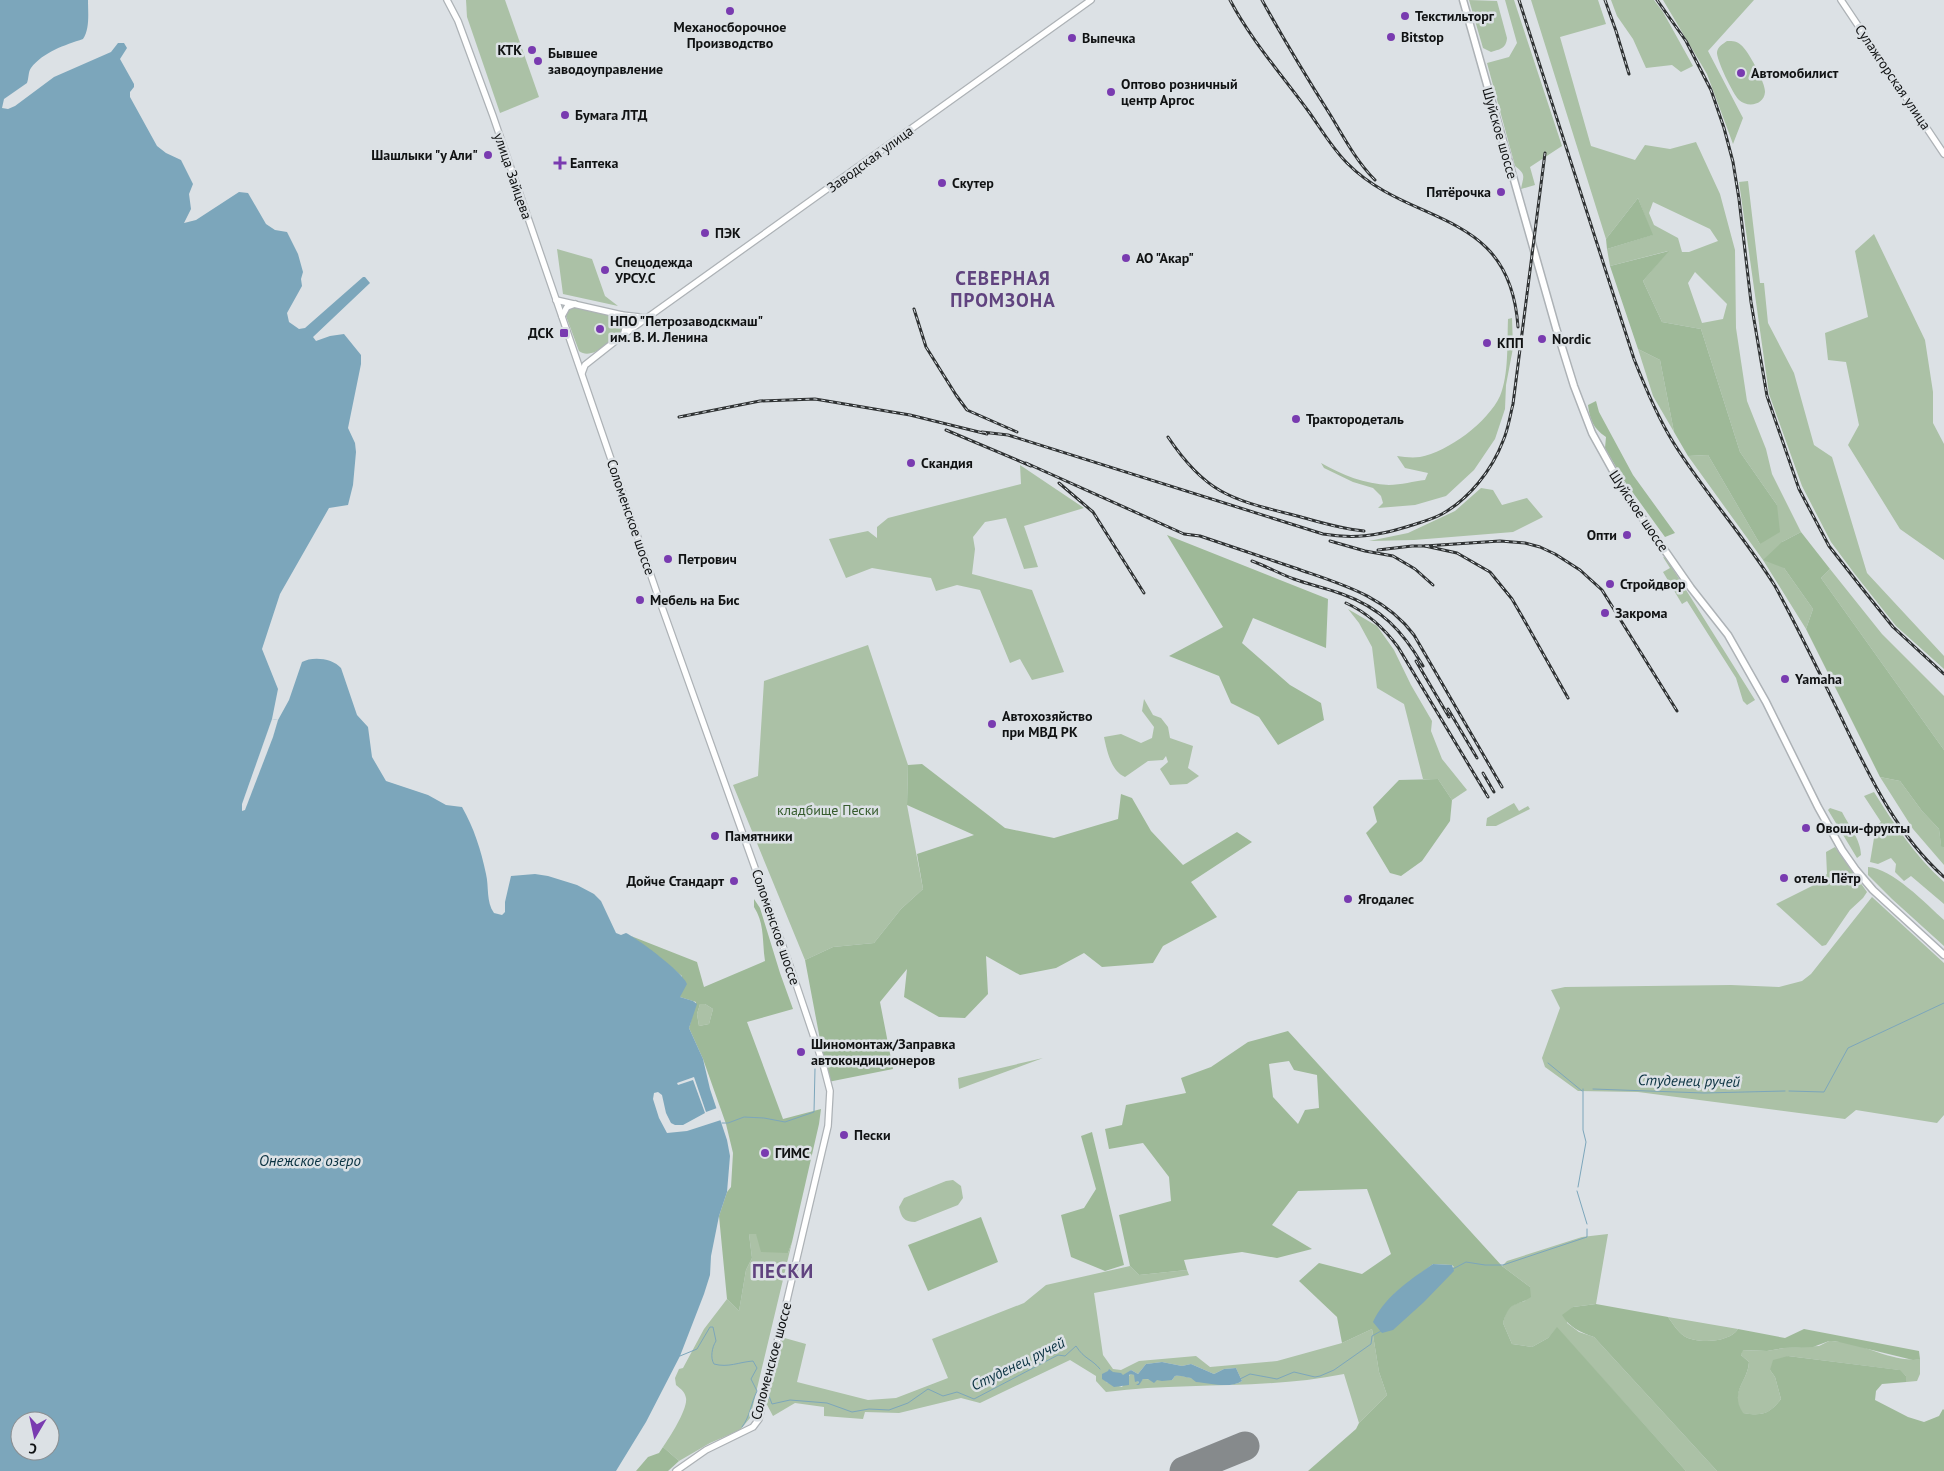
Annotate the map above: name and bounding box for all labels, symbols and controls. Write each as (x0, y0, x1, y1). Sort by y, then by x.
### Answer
marker: Механосборочное Производство (724, 5, 736, 17)
place label: Текстильторг (1415, 7, 1495, 25)
marker: Текстильторг (1399, 10, 1411, 22)
place label: Механосборочное Производство (674, 18, 786, 52)
street label: Сулажгорская улица (1851, 21, 1935, 133)
place label: Bitstop (1401, 28, 1444, 46)
place label: Выпечка (1082, 29, 1136, 47)
marker: Bitstop (1385, 31, 1397, 43)
marker: Выпечка (1066, 32, 1078, 44)
place label: КТК (497, 41, 522, 59)
marker: КТК (526, 44, 538, 56)
place label: Бывшее заводоуправление (548, 44, 663, 78)
marker: Бывшее заводоуправление (532, 55, 544, 67)
place label: Автомобилист (1751, 64, 1839, 82)
marker: Автомобилист (1735, 67, 1747, 79)
place label: Оптово розничный центр Аргос (1121, 75, 1238, 109)
street label: Шуйское шоссе (1478, 85, 1522, 181)
marker: Оптово розничный центр Аргос (1105, 86, 1117, 98)
place label: Бумага ЛТД (575, 106, 648, 124)
marker: Бумага ЛТД (559, 109, 571, 121)
street label: Заводская улица (823, 122, 917, 196)
street label: улица Зайцева (490, 130, 536, 222)
place label: Шашлыки "у Али" (371, 146, 478, 164)
marker: Шашлыки "у Али" (482, 149, 494, 161)
place label: Еаптека (570, 154, 618, 172)
marker: Еаптека (554, 157, 566, 169)
place label: Скутер (952, 174, 994, 192)
marker: Скутер (936, 177, 948, 189)
place label: Пятёрочка (1426, 183, 1491, 201)
marker: Пятёрочка (1495, 186, 1507, 198)
place label: ПЭК (715, 224, 741, 242)
marker: ПЭК (699, 227, 711, 239)
place label: АО "Акар" (1136, 249, 1194, 267)
marker: АО "Акар" (1120, 252, 1132, 264)
place label: Спецодежда УРСУ.С (614, 253, 693, 287)
marker: Спецодежда УРСУ.С (599, 264, 611, 276)
district label: СЕВЕРНАЯ ПРОМЗОНА (950, 266, 1056, 312)
place label: НПО "Петрозаводскмаш" им. В. И. Ленина (610, 312, 763, 346)
marker: НПО "Петрозаводскмаш" им. В. И. Ленина (594, 323, 606, 335)
place label: ДСК (528, 324, 554, 342)
marker: ДСК (558, 327, 570, 339)
place label: Nordic (1552, 330, 1591, 348)
marker: Nordic (1536, 333, 1548, 345)
place label: КПП (1497, 334, 1524, 352)
marker: КПП (1481, 337, 1493, 349)
place label: Трактородеталь (1306, 410, 1404, 428)
marker: Трактородеталь (1290, 413, 1302, 425)
place label: Скандия (921, 454, 973, 472)
street label: Соломенское шоссе (603, 457, 659, 577)
marker: Скандия (905, 457, 917, 469)
street label: Шуйское шоссе (1605, 467, 1673, 555)
place label: Опти (1587, 526, 1617, 544)
marker: Опти (1621, 529, 1633, 541)
place label: Петрович (678, 550, 737, 568)
marker: Петрович (662, 553, 674, 565)
place label: Стройдвор (1620, 575, 1686, 593)
marker: Стройдвор (1604, 578, 1616, 590)
place label: Мебель на Бис (650, 591, 740, 609)
marker: Мебель на Бис (634, 594, 646, 606)
place label: Закрома (1615, 604, 1668, 622)
marker: Закрома (1599, 607, 1611, 619)
place label: Yamaha (1794, 670, 1842, 688)
marker: Yamaha (1779, 673, 1791, 685)
place label: Автохозяйство при МВД РК (1002, 707, 1093, 741)
marker: Автохозяйство при МВД РК (986, 718, 998, 730)
park label: кладбище Пески (777, 801, 879, 819)
place label: Овощи-фрукты (1816, 819, 1910, 837)
marker: Овощи-фрукты (1800, 822, 1812, 834)
place label: Памятники (725, 827, 793, 845)
marker: Памятники (709, 830, 721, 842)
street label: Соломенское шоссе (748, 867, 804, 987)
place label: отель Пётр (1794, 869, 1861, 887)
place label: Дойче Стандарт (627, 872, 724, 890)
marker: отель Пётр (1778, 872, 1790, 884)
marker: Дойче Стандарт (728, 875, 740, 887)
place label: Ягодалес (1358, 890, 1414, 908)
marker: Ягодалес (1342, 893, 1354, 905)
place label: Шиномонтаж/Заправка автокондиционеров (811, 1035, 955, 1069)
marker: Шиномонтаж/Заправка автокондиционеров (795, 1046, 807, 1058)
water label: Студенец ручей (1638, 1070, 1741, 1091)
place label: Пески (854, 1126, 891, 1144)
marker: Пески (838, 1129, 850, 1141)
place label: ГИМС (775, 1144, 810, 1162)
marker: ГИМС (759, 1147, 771, 1159)
water label: Онежское озеро (259, 1151, 361, 1170)
district label: ПЕСКИ (752, 1259, 814, 1283)
street label: Соломенское шоссе (747, 1300, 795, 1422)
water label: Студенец ручей (968, 1332, 1068, 1394)
north arrow (10, 1411, 60, 1461)
text: С (28, 1439, 38, 1458)

